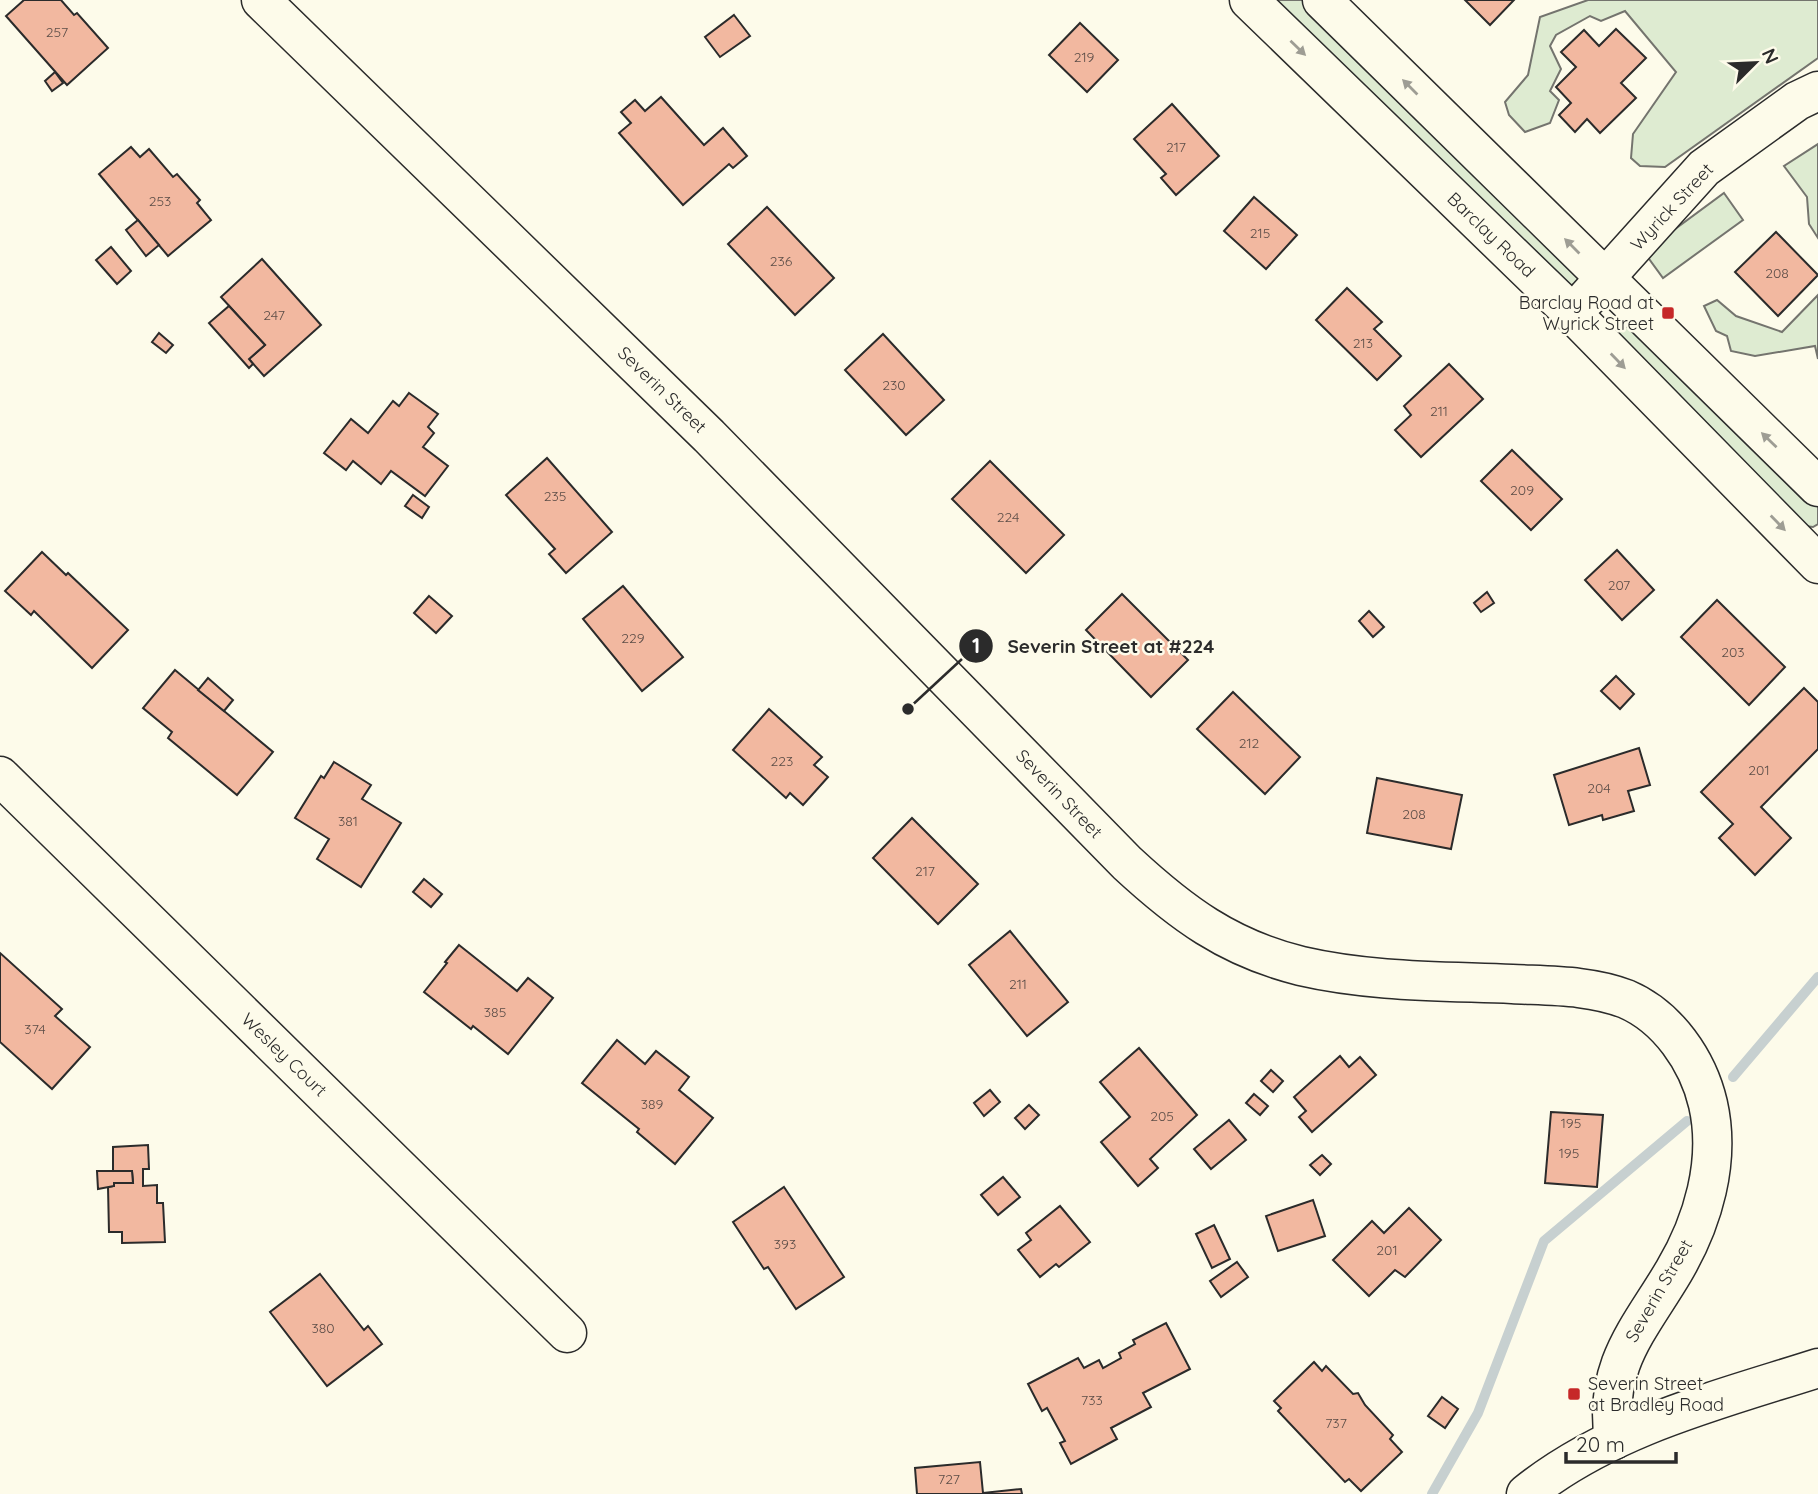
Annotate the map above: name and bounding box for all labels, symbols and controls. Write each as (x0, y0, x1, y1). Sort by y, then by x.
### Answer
house number: 257 (46, 23, 68, 41)
north arrow (1720, 28, 1790, 98)
one-way arrow (1289, 39, 1306, 55)
text: N (1757, 45, 1784, 67)
house number: 219 (1074, 48, 1095, 66)
one-way arrow (1401, 78, 1418, 95)
house number: 217 (1166, 138, 1186, 156)
street label: Wyrick Street (1625, 158, 1718, 255)
street label: Barclay Road (1443, 187, 1540, 282)
house number: 253 (149, 192, 171, 210)
house number: 215 (1250, 224, 1270, 242)
one-way arrow (1564, 239, 1581, 255)
house number: 236 (770, 252, 793, 270)
house number: 208 (1765, 264, 1789, 282)
place label: Barclay Road at Wyrick Street (1519, 291, 1654, 335)
marker: Barclay Road at Wyrick Street (1660, 305, 1676, 321)
house number: 247 (263, 306, 285, 324)
house number: 213 (1353, 334, 1373, 352)
street label: Severin Street (613, 341, 712, 438)
one-way arrow (1610, 352, 1627, 369)
house number: 230 (882, 376, 906, 394)
house number: 211 (1430, 402, 1448, 420)
one-way arrow (1761, 432, 1778, 448)
house number: 209 (1510, 481, 1534, 499)
house number: 235 (544, 487, 566, 505)
house number: 224 (997, 508, 1019, 526)
one-way arrow (1769, 514, 1785, 531)
house number: 207 (1608, 576, 1630, 594)
callout: Severin Street at #224 (958, 626, 1228, 666)
house number: 229 (621, 629, 645, 647)
text: 1 (972, 632, 980, 658)
text: Severin Street at #224 (1007, 634, 1215, 658)
house number: 203 (1721, 643, 1745, 661)
house number: 212 (1239, 734, 1260, 752)
street label: Severin Street (1011, 744, 1108, 843)
house number: 223 (771, 752, 793, 770)
house number: 201 (1748, 761, 1770, 779)
house number: 204 (1587, 779, 1611, 797)
house number: 208 (1402, 805, 1426, 823)
house number: 381 (338, 812, 358, 830)
house number: 217 (915, 862, 935, 880)
house number: 211 (1009, 975, 1027, 993)
house number: 385 (484, 1003, 506, 1021)
street label: Wesley Court (237, 1008, 332, 1101)
house number: 374 (24, 1020, 46, 1038)
house number: 389 (641, 1095, 664, 1113)
house number: 205 (1150, 1107, 1174, 1125)
house number: 195 (1561, 1114, 1581, 1132)
house number: 195 (1559, 1144, 1579, 1162)
house number: 393 (774, 1235, 796, 1253)
street label: Severin Street (1620, 1235, 1697, 1346)
house number: 201 (1376, 1241, 1398, 1259)
house number: 380 (311, 1319, 335, 1337)
place label: Severin Street at Bradley Road (1588, 1372, 1724, 1416)
marker: Severin Street at Bradley Road (1566, 1386, 1582, 1402)
house number: 733 (1081, 1391, 1103, 1409)
house number: 737 (1325, 1414, 1347, 1432)
scale bar (1566, 1420, 1676, 1464)
text: 20 m (1576, 1431, 1625, 1457)
house number: 727 (938, 1470, 960, 1488)

